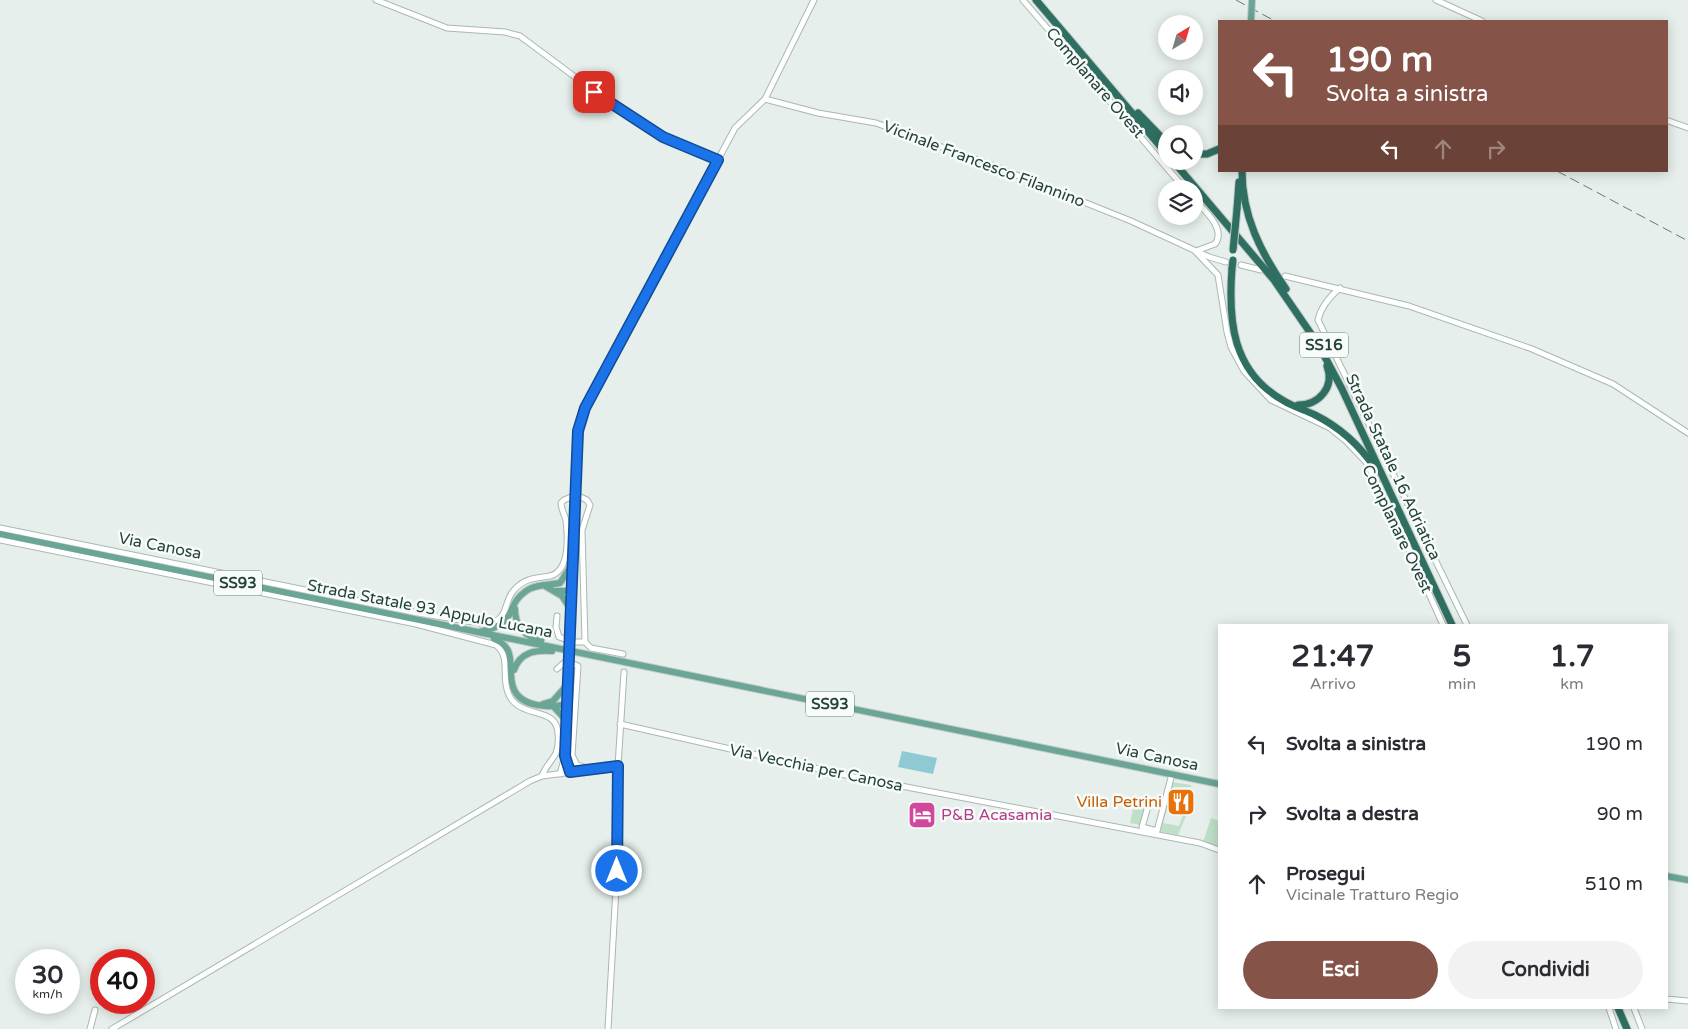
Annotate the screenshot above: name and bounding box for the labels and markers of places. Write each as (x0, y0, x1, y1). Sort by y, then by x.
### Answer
pin (573, 71, 615, 113)
restaurant icon: Villa Petrini (1166, 787, 1196, 817)
place label: Villa Petrini (1076, 792, 1162, 812)
hotel icon: P&B Acasamia (907, 800, 937, 830)
place label: P&B Acasamia (941, 805, 1052, 825)

